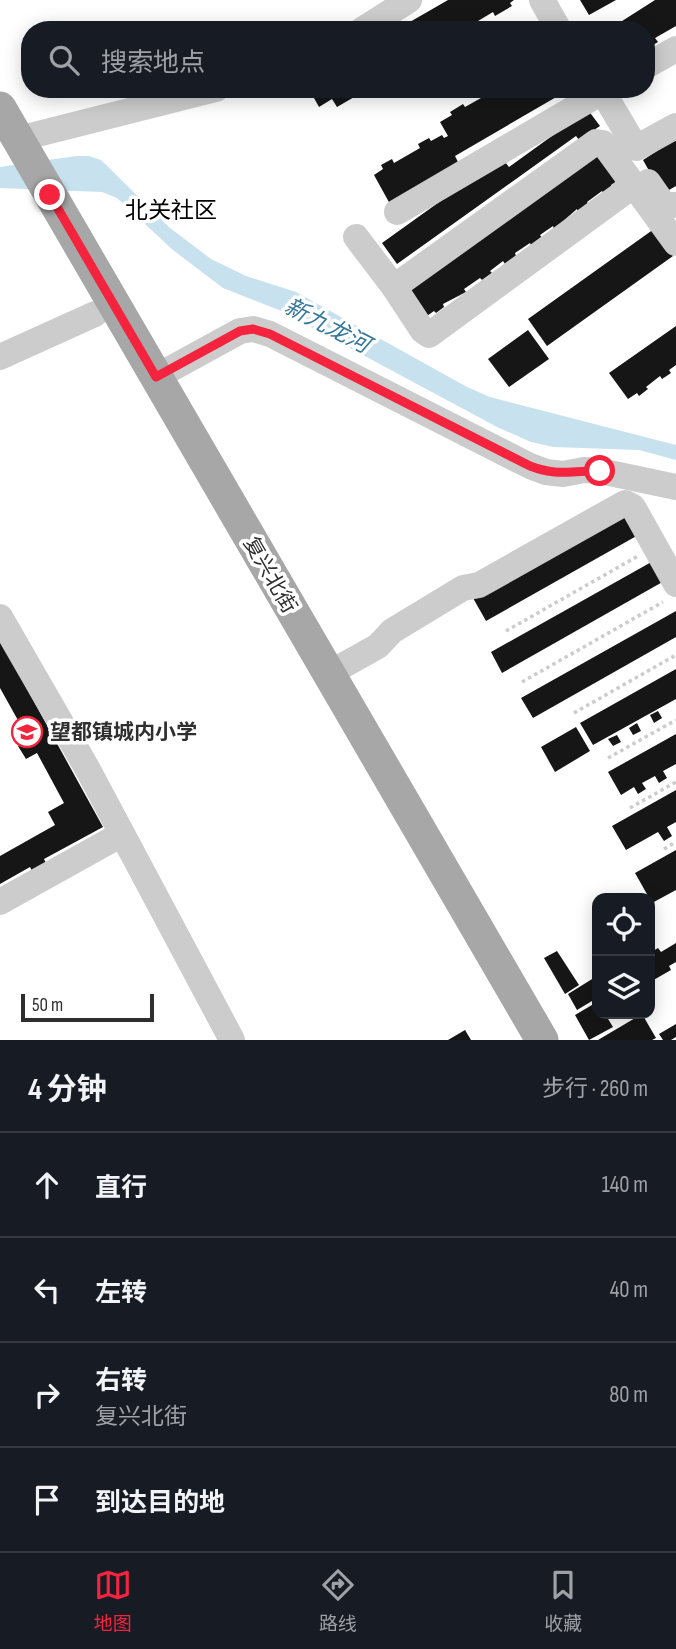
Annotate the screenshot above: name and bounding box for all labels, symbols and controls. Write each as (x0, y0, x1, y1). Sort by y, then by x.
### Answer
search box (21, 21, 655, 98)
icon: search (45, 41, 83, 79)
text: 搜索地点 (101, 48, 205, 79)
route end (34, 179, 65, 210)
district label: 北关社区 (125, 197, 217, 225)
water label: 新九龙河 (280, 293, 378, 361)
route start (584, 455, 615, 486)
street label: 复兴北街 (238, 532, 302, 618)
school or university icon: 望都镇城内小学 (10, 715, 44, 749)
place label: 望都镇城内小学 (50, 720, 197, 745)
map controls (592, 893, 655, 1019)
button: locate (592, 893, 655, 956)
button: layers (592, 956, 655, 1019)
scale bar (21, 991, 154, 1023)
text: 50 m (32, 994, 63, 1017)
text: 4 分钟 (28, 1072, 107, 1108)
text: 步行 · 260 m (542, 1075, 648, 1103)
icon: ahead (28, 1166, 66, 1204)
text: 140 m (602, 1171, 648, 1199)
text: 直行 (95, 1173, 147, 1204)
icon: left (28, 1271, 66, 1309)
text: 40 m (610, 1276, 648, 1304)
text: 左转 (95, 1278, 147, 1309)
text: 右转 (95, 1366, 147, 1397)
icon: right (28, 1376, 66, 1414)
text: 80 m (609, 1381, 648, 1409)
text: 复兴北街 (95, 1403, 187, 1431)
icon: arrive (28, 1481, 66, 1519)
text: 到达目的地 (95, 1488, 225, 1519)
tab: 地图 (94, 1566, 132, 1636)
tab: 路线 (319, 1566, 357, 1636)
tab: 收藏 (544, 1566, 582, 1636)

